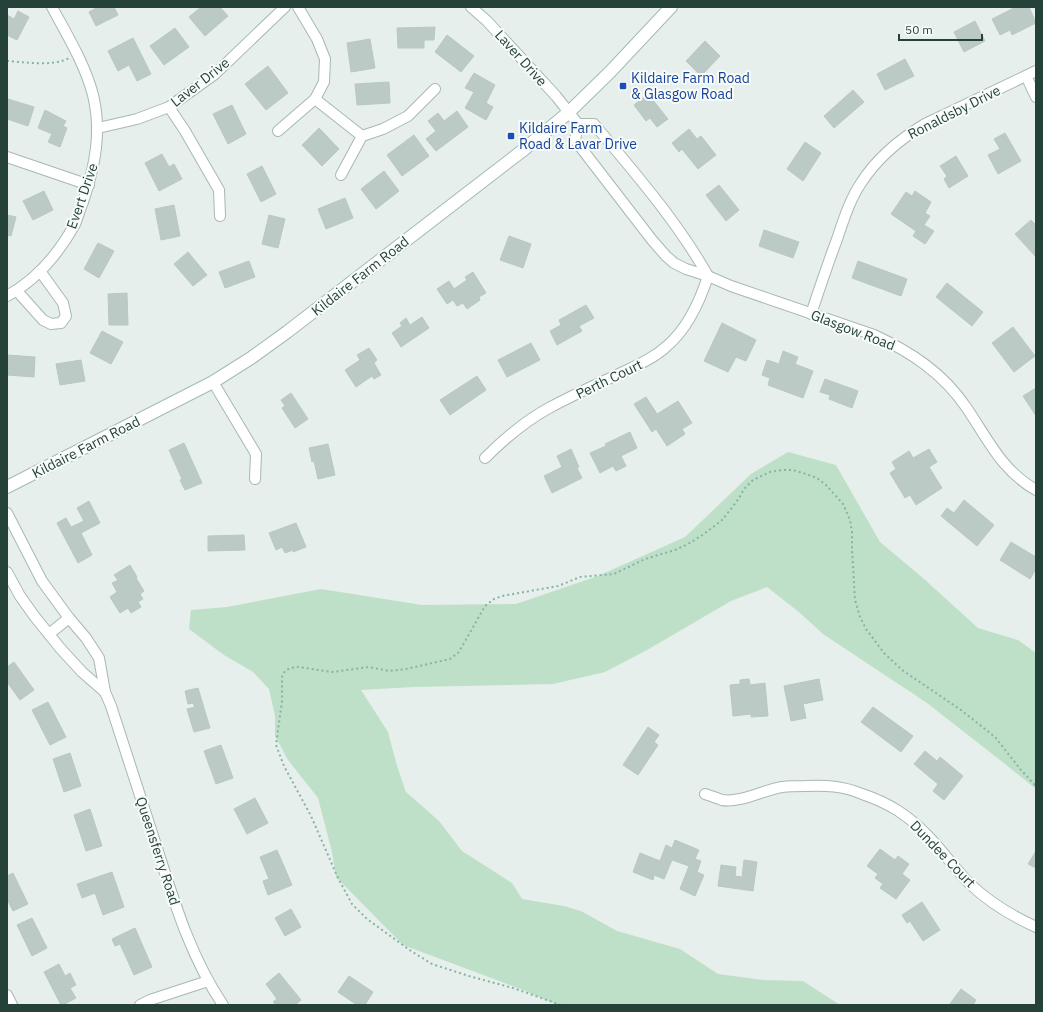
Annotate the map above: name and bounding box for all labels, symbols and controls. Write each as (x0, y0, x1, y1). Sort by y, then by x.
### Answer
scale bar (899, 16, 982, 42)
text: 50 m (905, 22, 933, 37)
street label: Laver Drive (491, 26, 551, 90)
street label: Laver Drive (167, 53, 233, 111)
place label: Kildaire Farm Road & Glasgow Road (631, 69, 750, 103)
marker: Kildaire Farm Road & Glasgow Road (618, 81, 628, 91)
street label: Ronaldsby Drive (905, 81, 1004, 143)
place label: Kildaire Farm Road & Lavar Drive (519, 119, 637, 153)
marker: Kildaire Farm Road & Lavar Drive (506, 131, 516, 141)
street label: Evert Drive (62, 160, 102, 231)
street label: Kildaire Farm Road (308, 232, 412, 320)
street label: Glasgow Road (808, 306, 898, 354)
street label: Perth Court (573, 355, 645, 403)
street label: Kildaire Farm Road (29, 412, 143, 482)
street label: Queensferry Road (132, 794, 184, 908)
street label: Dundee Court (906, 817, 980, 891)

